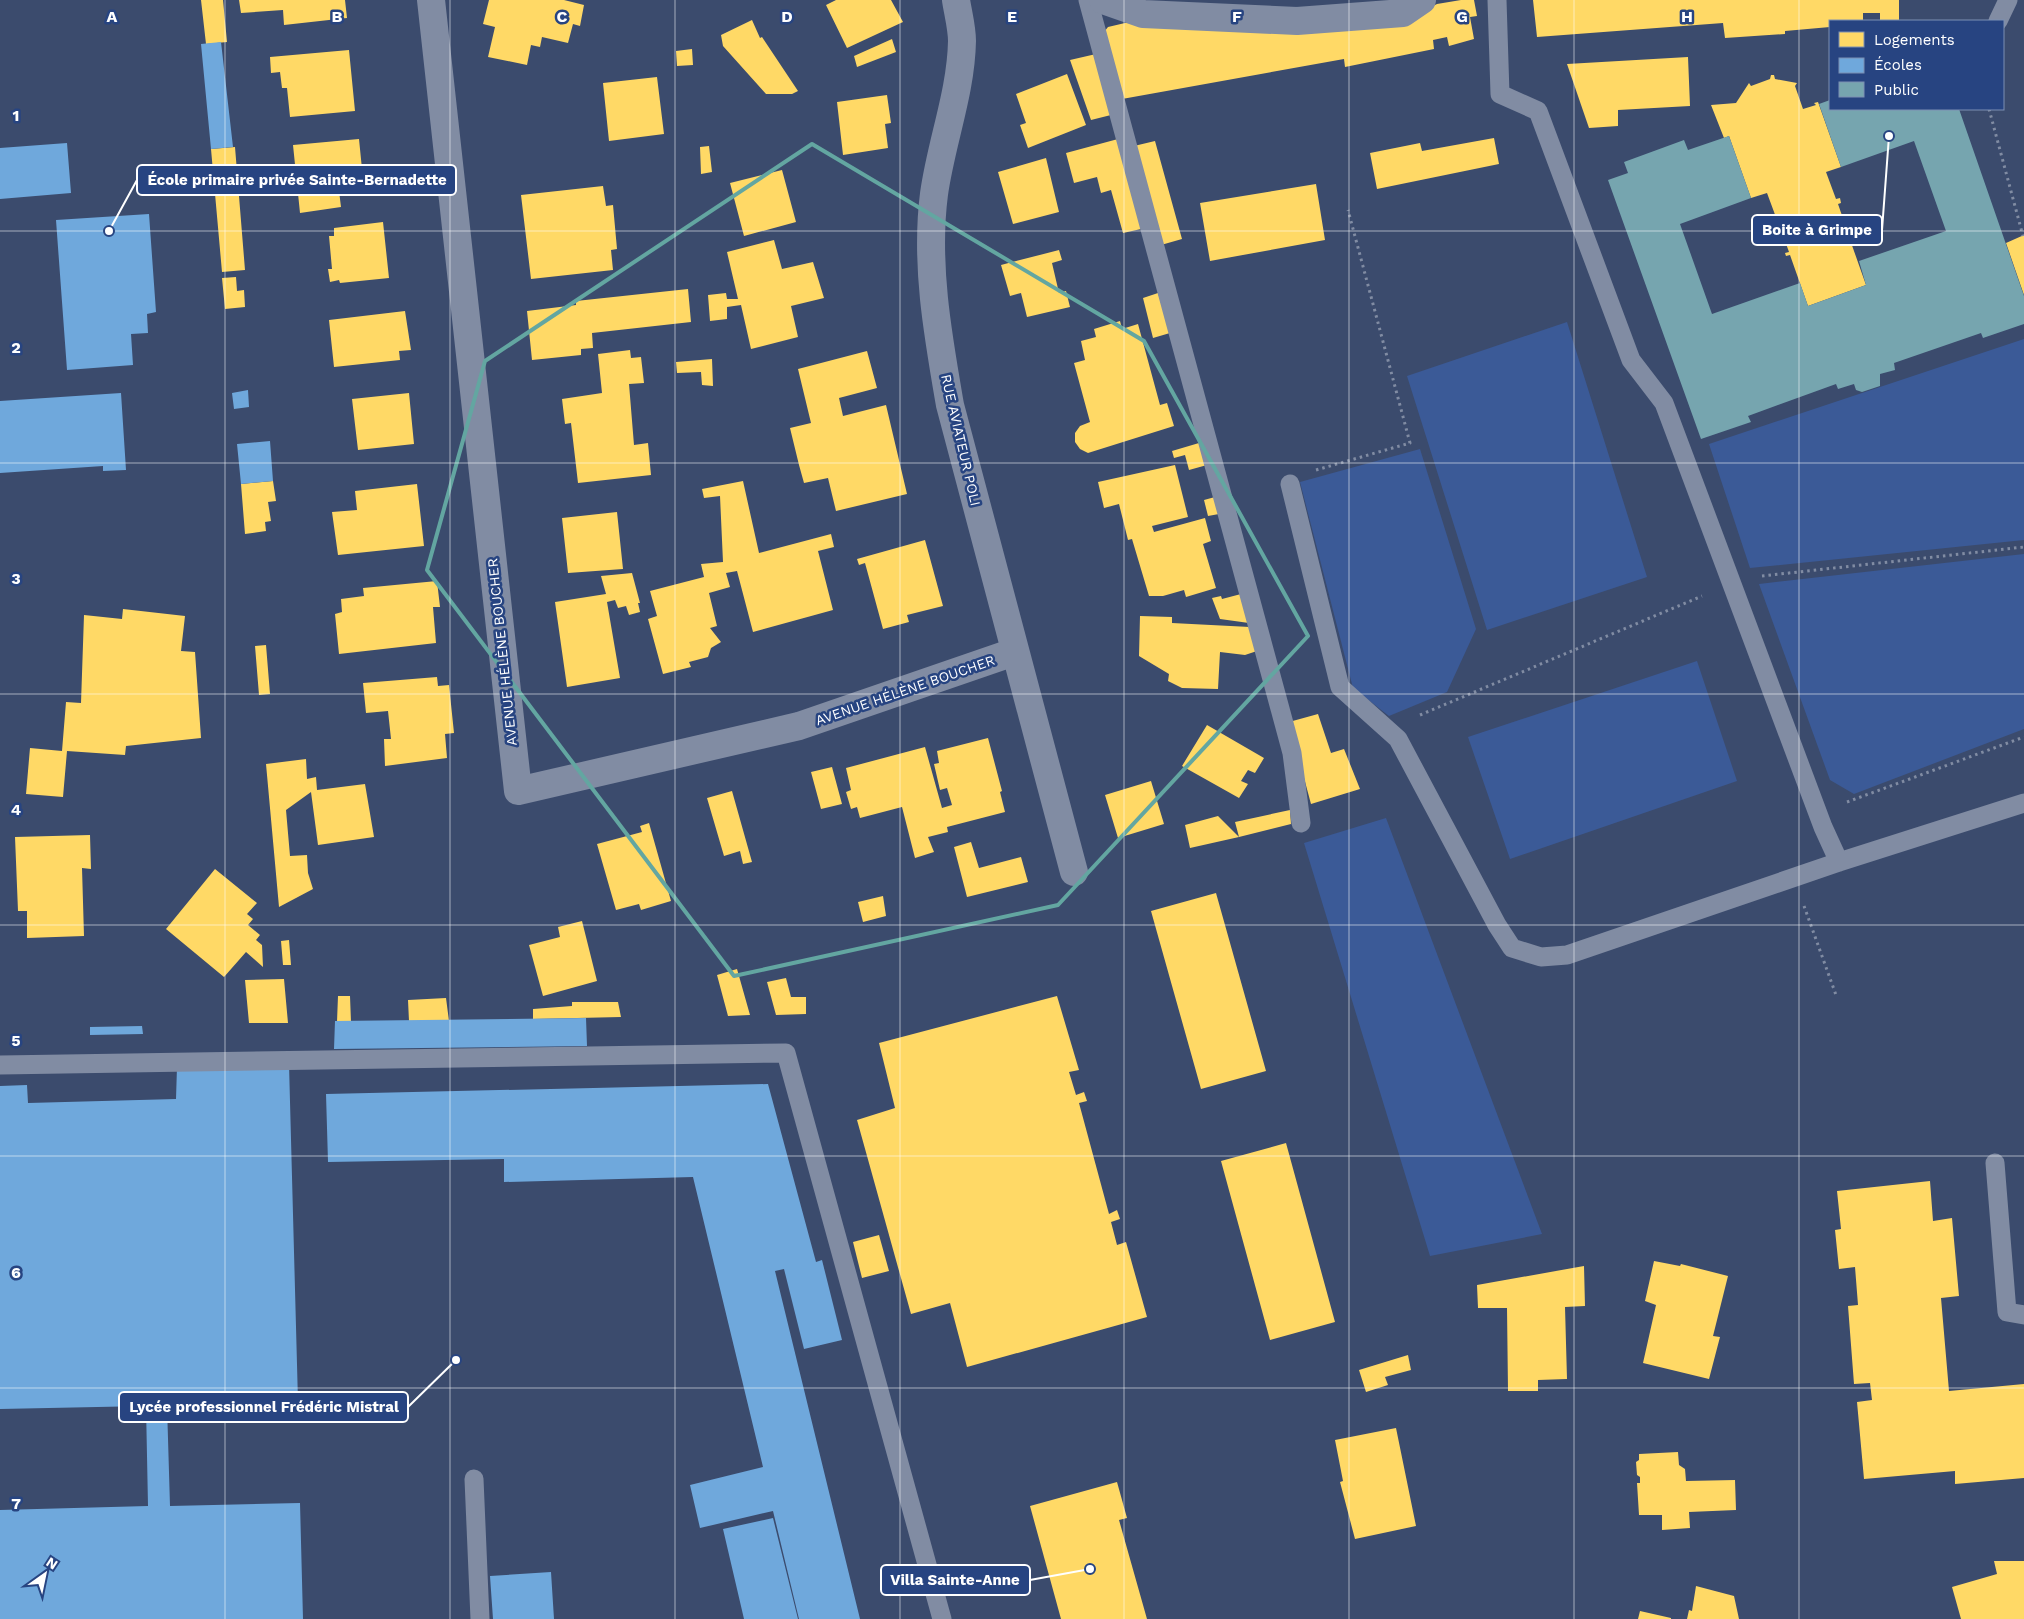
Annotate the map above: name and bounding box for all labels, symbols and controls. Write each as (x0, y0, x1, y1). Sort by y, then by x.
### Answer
text: A (107, 7, 118, 26)
text: B (332, 7, 343, 26)
text: C (557, 7, 568, 26)
text: D (781, 7, 793, 26)
text: E (1007, 7, 1017, 26)
text: F (1232, 7, 1242, 26)
text: G (1456, 7, 1468, 26)
text: H (1681, 7, 1693, 26)
legend (1829, 20, 2004, 110)
text: Logements (1874, 31, 1955, 49)
text: Écoles (1874, 56, 1922, 74)
text: Public (1874, 81, 1919, 99)
text: 1 (13, 106, 19, 125)
callout: École primaire privée Sainte-Bernadette (137, 165, 456, 195)
text: École primaire privée Sainte-Bernadette (147, 171, 447, 189)
callout: Boite à Grimpe (1752, 215, 1882, 245)
text: Boite à Grimpe (1762, 221, 1872, 239)
text: 2 (11, 338, 21, 357)
street label: RUE AVIATEUR POLI (938, 372, 984, 508)
street label: AVENUE HÉLÈNE BOUCHER (484, 557, 520, 747)
text: 3 (11, 569, 21, 588)
street label: AVENUE HÉLÈNE BOUCHER (813, 652, 997, 728)
text: 4 (11, 800, 21, 819)
text: 5 (11, 1031, 21, 1050)
text: 6 (11, 1263, 21, 1282)
callout: Lycée professionnel Frédéric Mistral (119, 1392, 408, 1422)
text: Lycée professionnel Frédéric Mistral (129, 1398, 399, 1416)
text: 7 (11, 1494, 21, 1513)
north arrow (20, 1549, 70, 1599)
text: N (43, 1554, 61, 1573)
callout: Villa Sainte-Anne (881, 1565, 1030, 1595)
text: Villa Sainte-Anne (890, 1571, 1020, 1589)

